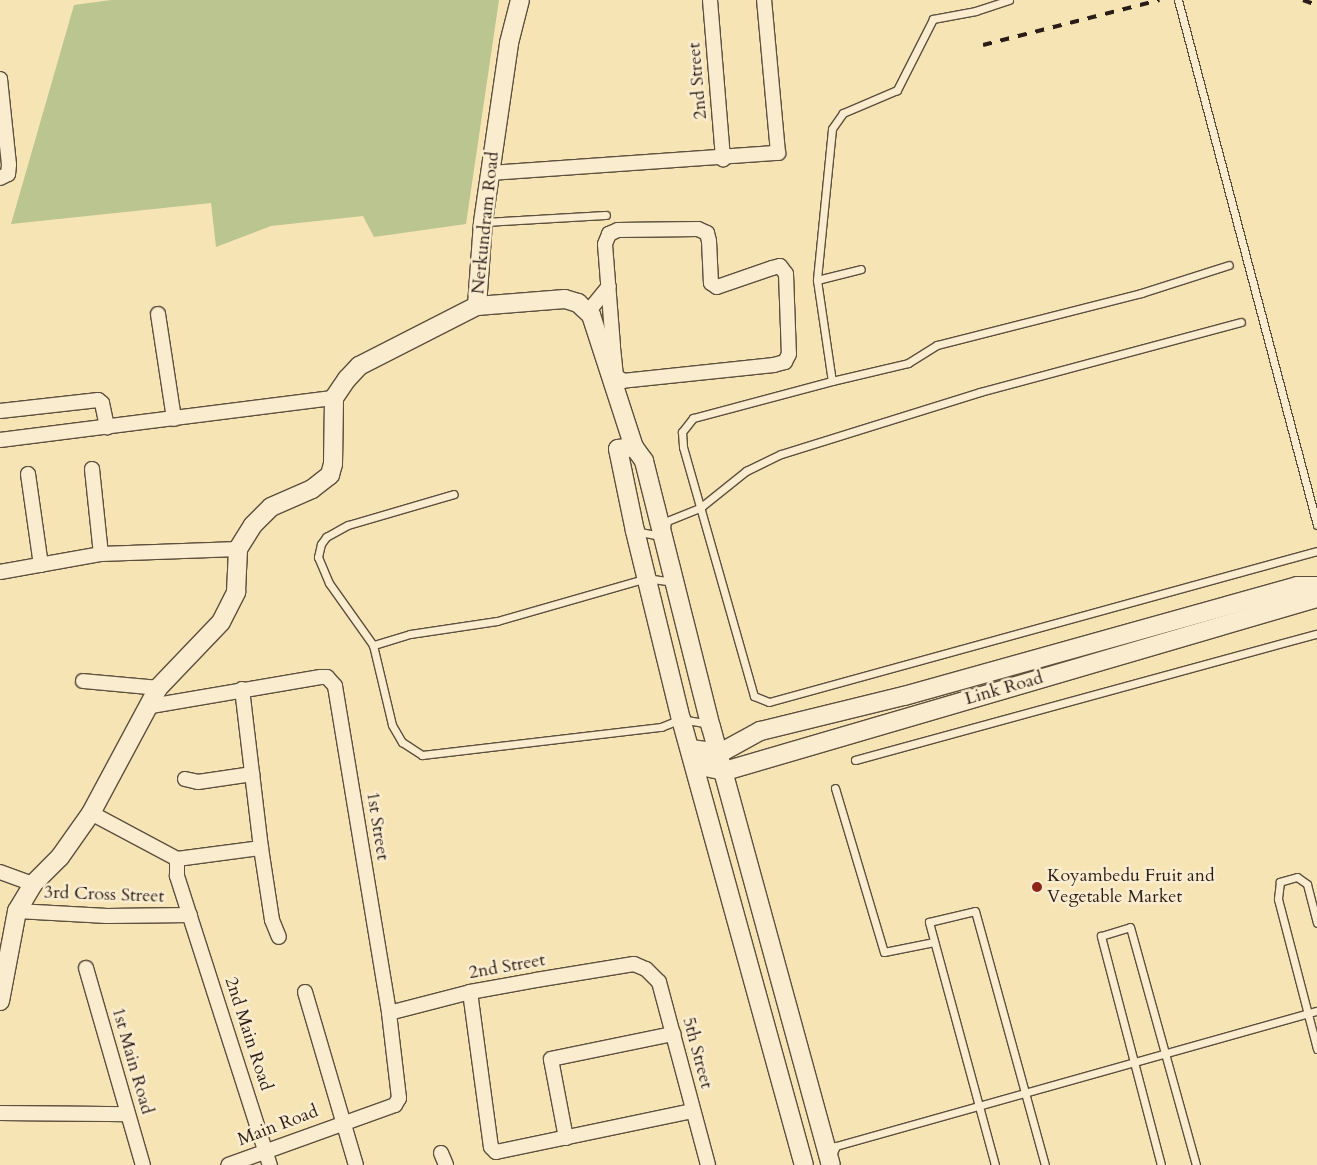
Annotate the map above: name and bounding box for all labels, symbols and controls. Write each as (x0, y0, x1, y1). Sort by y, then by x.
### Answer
street label: 2nd Street (684, 42, 712, 120)
street label: Nerkundram Road (468, 151, 504, 295)
street label: Link Road (962, 668, 1046, 710)
street label: 1st Street (361, 790, 393, 862)
place label: Koyambedu Fruit and Vegetable Market (1047, 866, 1215, 909)
marker: Koyambedu Fruit and Vegetable Market (1031, 881, 1043, 893)
street label: 3rd Cross Street (43, 882, 165, 908)
street label: 2nd Street (467, 950, 547, 984)
street label: 2nd Main Road (219, 974, 277, 1094)
street label: 1st Main Road (106, 1005, 158, 1117)
street label: 5th Street (677, 1015, 717, 1091)
street label: Main Road (235, 1101, 321, 1151)

